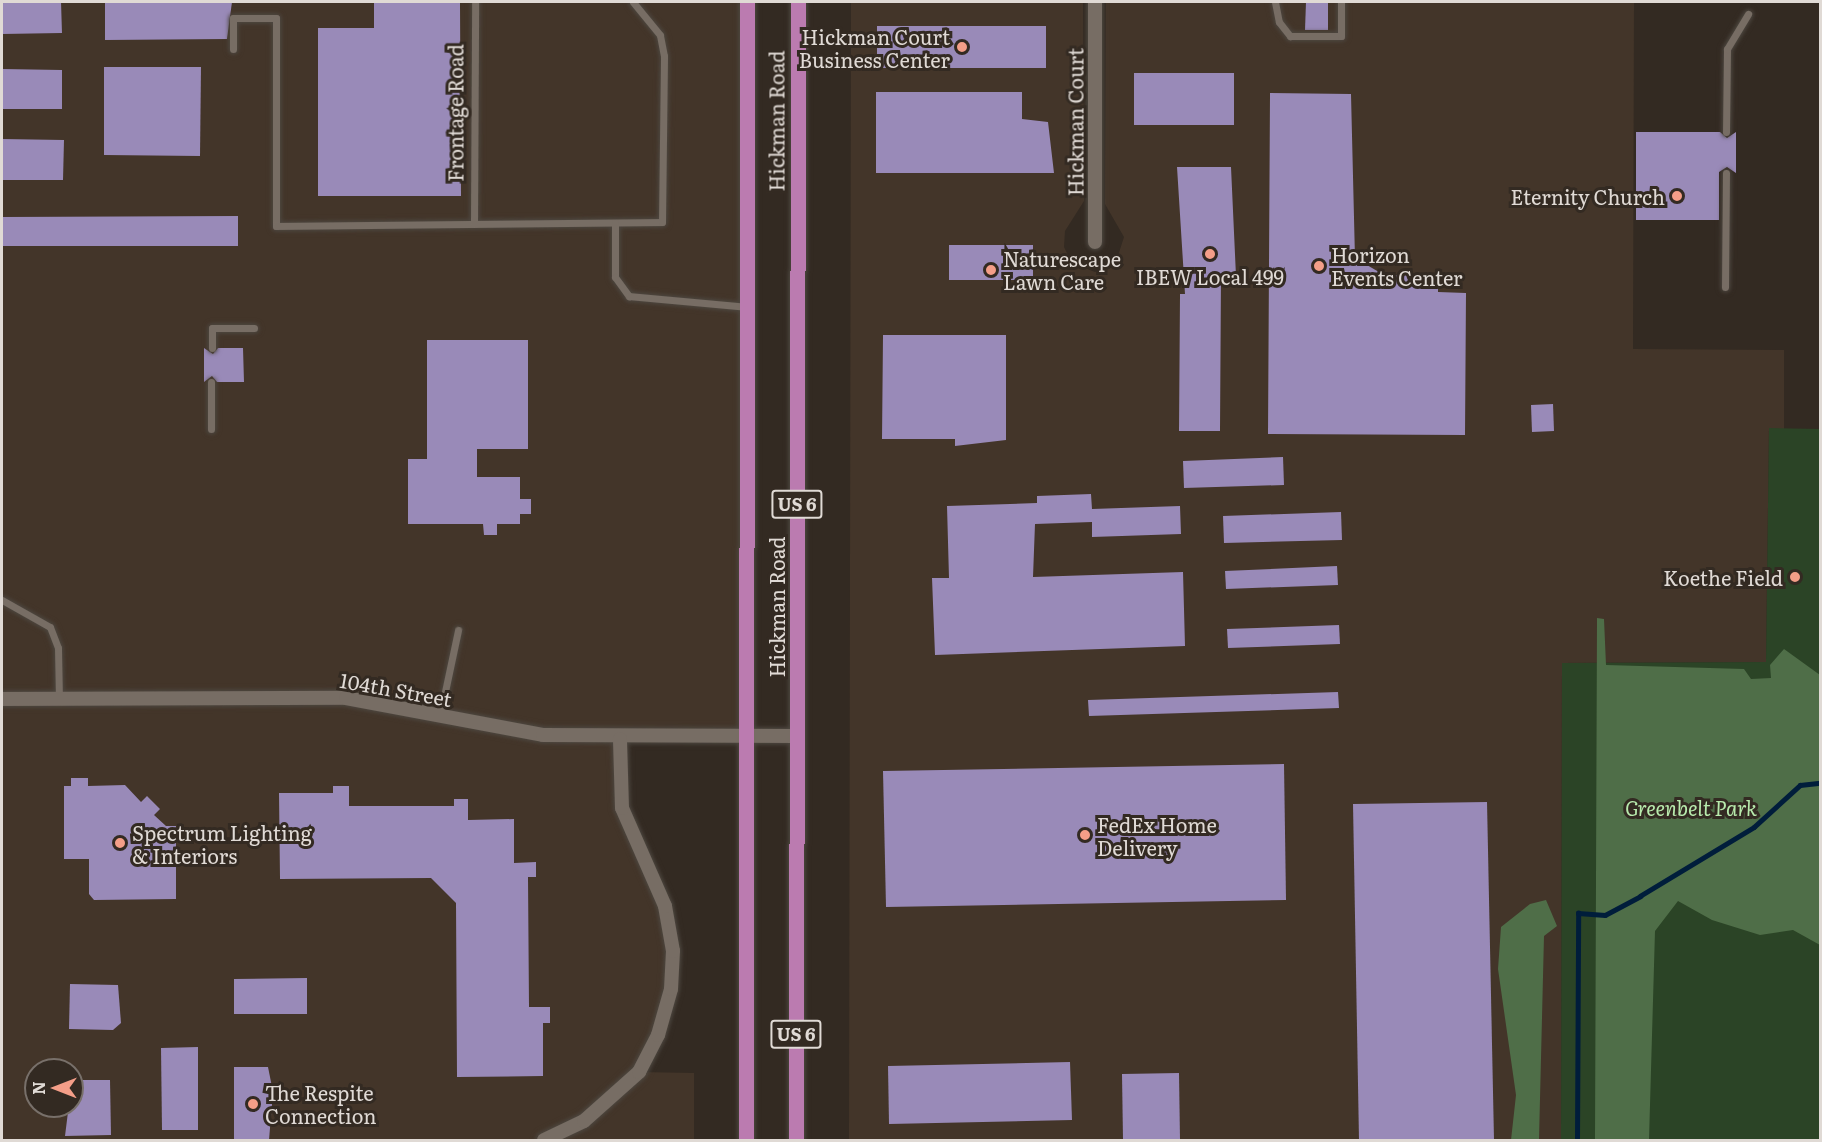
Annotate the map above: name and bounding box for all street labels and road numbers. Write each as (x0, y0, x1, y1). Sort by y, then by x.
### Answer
street label: Frontage Road (443, 44, 467, 182)
street label: Hickman Court (1063, 48, 1087, 196)
street label: Hickman Road (764, 50, 788, 192)
road number: US 6 (770, 489, 824, 519)
street label: Hickman Road (764, 536, 788, 678)
street label: 104th Street (338, 667, 454, 711)
road number: US 6 (769, 1019, 823, 1049)

